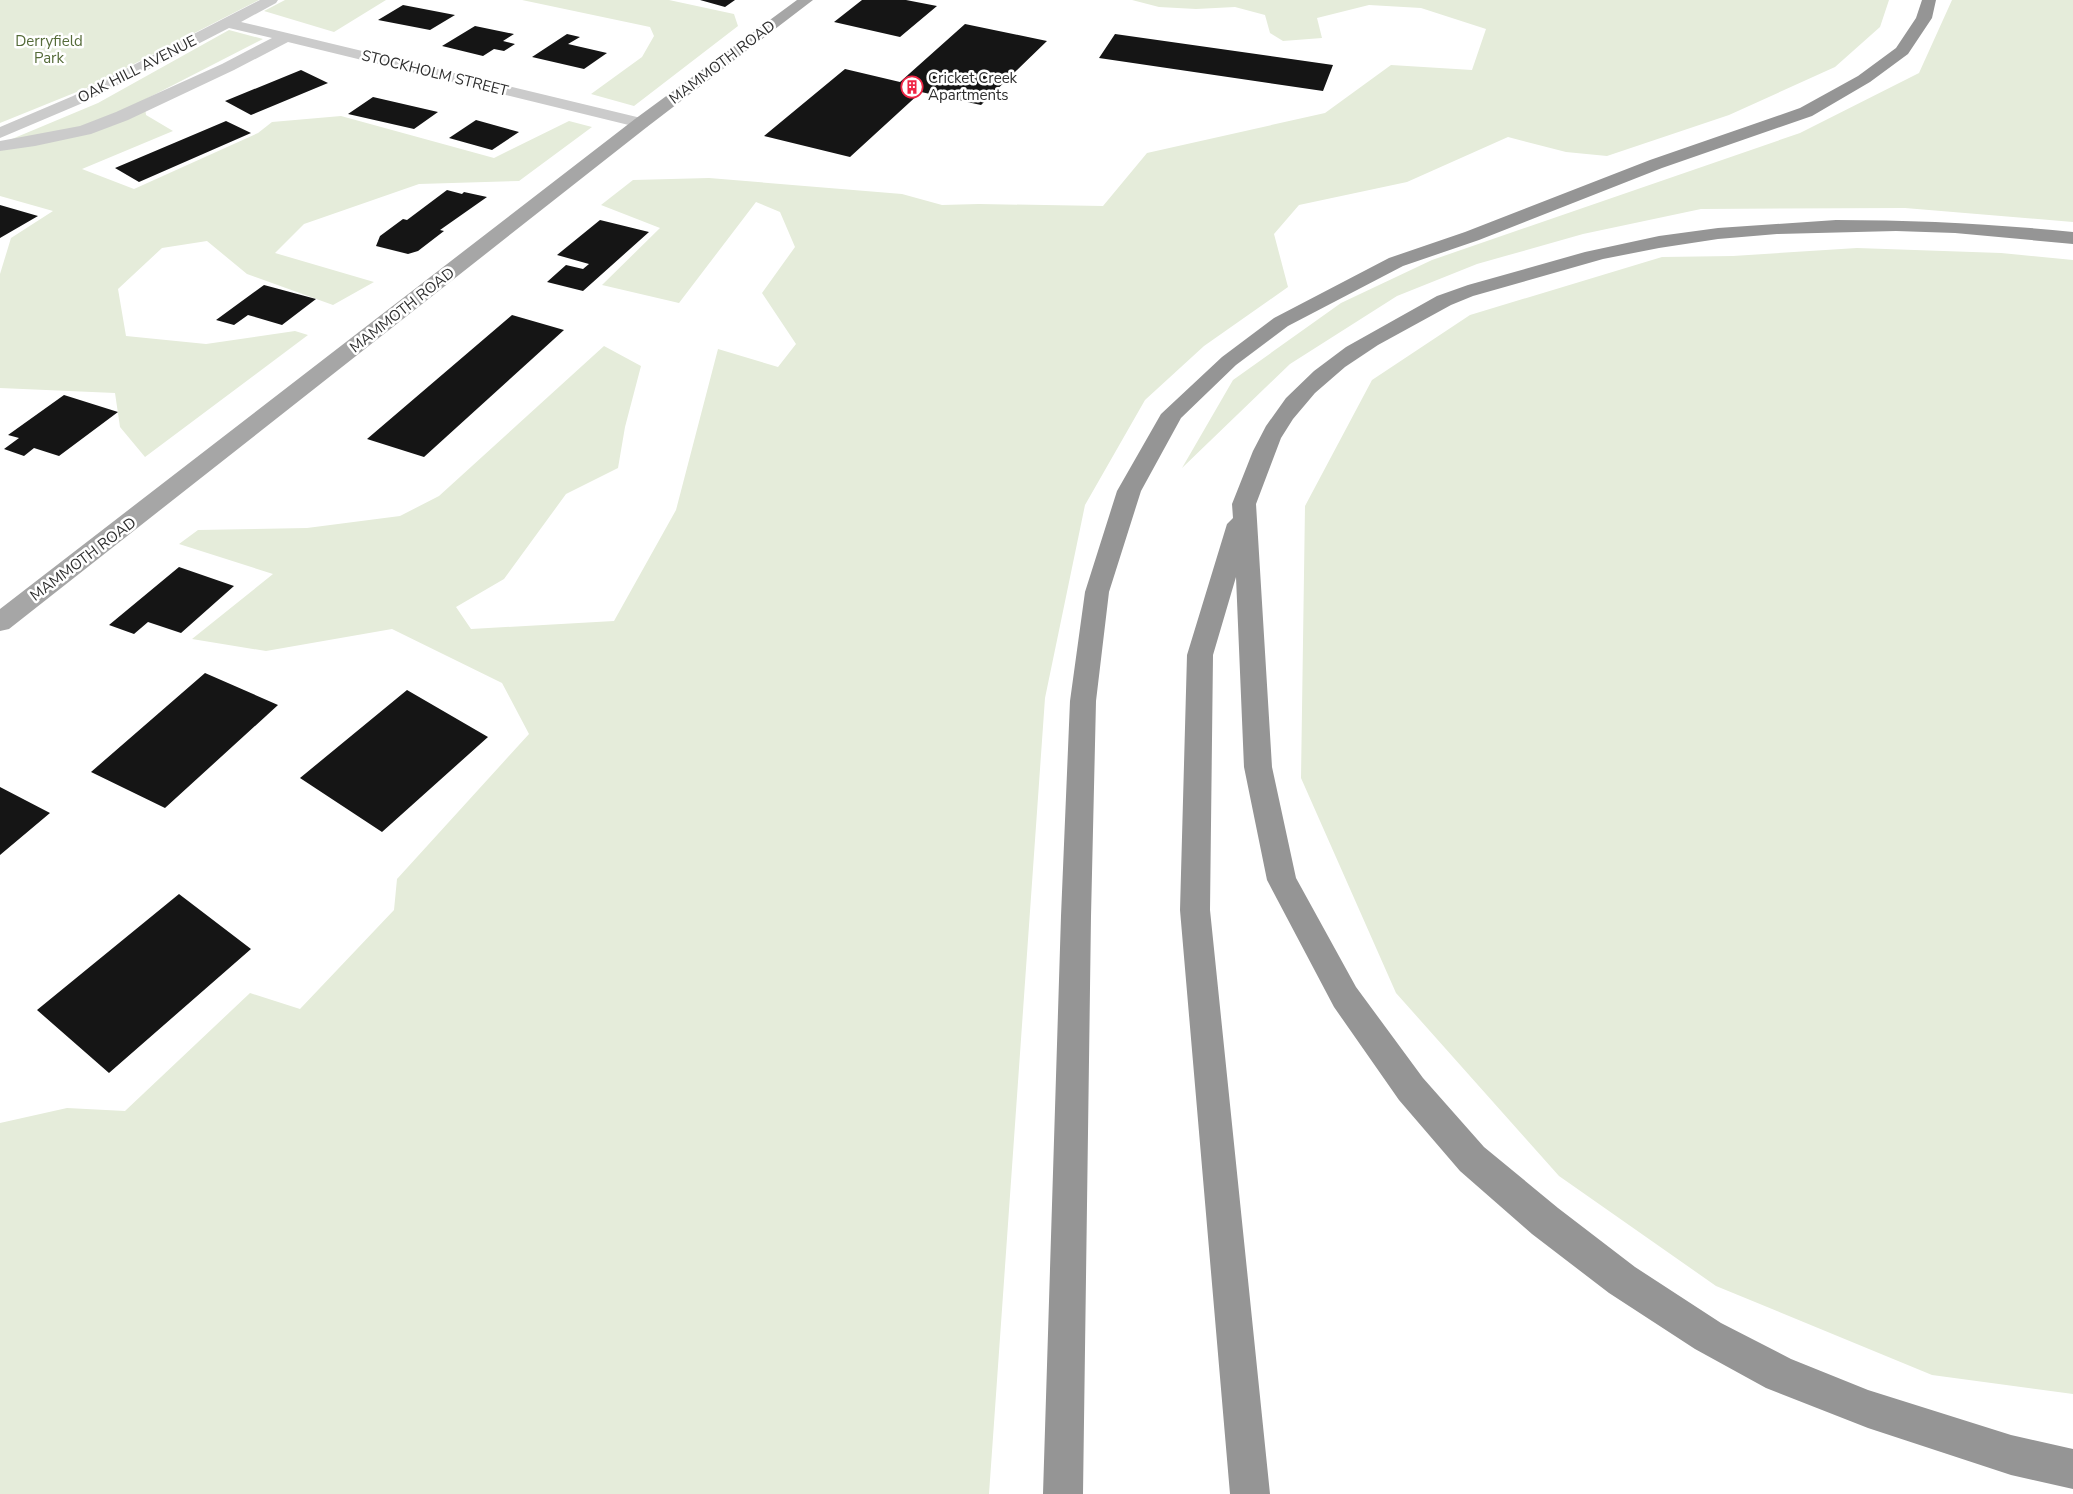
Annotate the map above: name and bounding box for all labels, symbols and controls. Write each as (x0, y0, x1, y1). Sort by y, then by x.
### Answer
street label: MAMMOTH ROAD (665, 16, 779, 108)
street label: OAK HILL AVENUE (74, 30, 200, 108)
park label: Derryfield Park (15, 31, 83, 68)
street label: STOCKHOLM STREET (360, 45, 510, 101)
place label: Cricket Creek Apartments (928, 68, 1018, 105)
building icon: Cricket Creek Apartments (900, 75, 924, 99)
street label: MAMMOTH ROAD (345, 263, 459, 357)
street label: MAMMOTH ROAD (26, 513, 140, 605)

